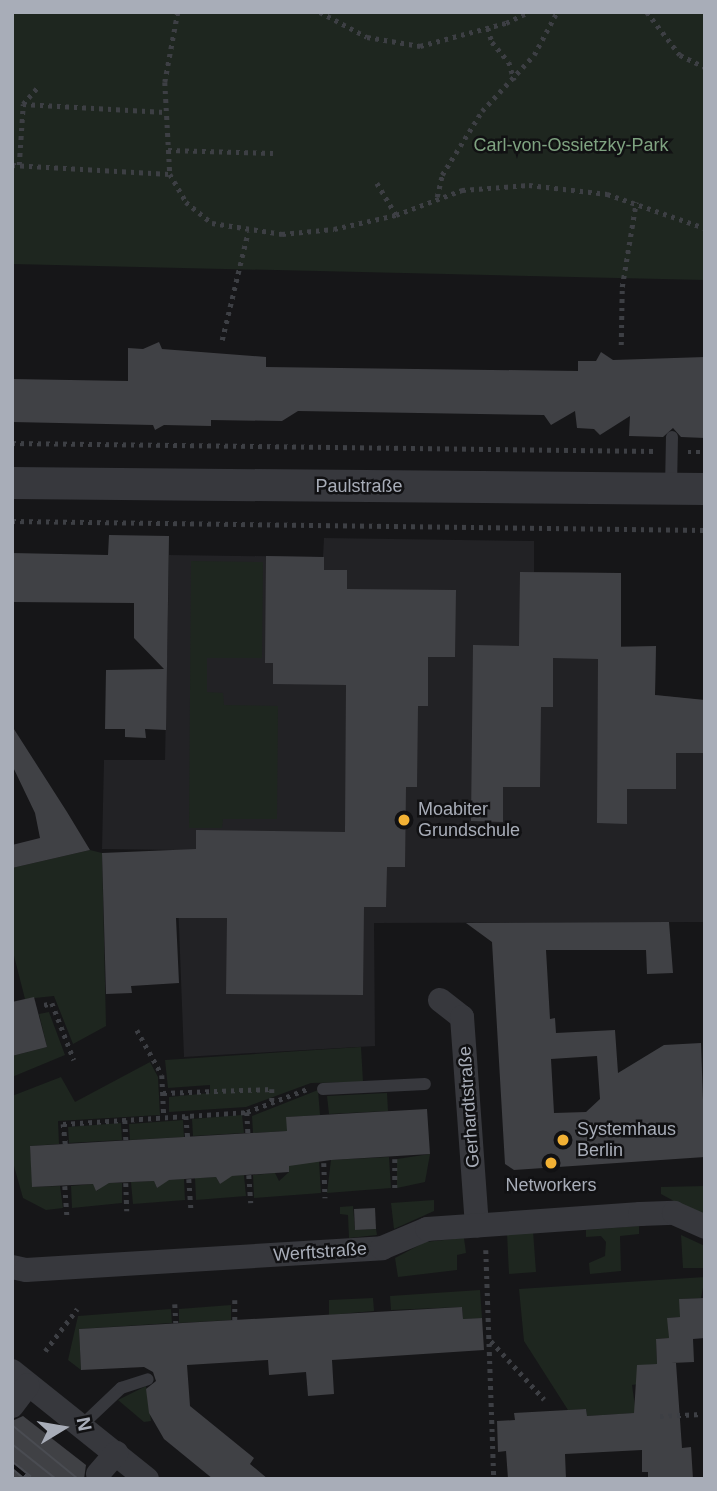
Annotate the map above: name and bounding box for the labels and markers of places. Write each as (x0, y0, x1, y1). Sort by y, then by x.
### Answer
place label: Moabiter Grundschule (418, 799, 520, 842)
marker: Moabiter Grundschule (396, 812, 412, 828)
place label: Systemhaus Berlin (577, 1119, 676, 1162)
marker: Systemhaus Berlin (555, 1132, 571, 1148)
marker: Networkers (543, 1155, 559, 1171)
place label: Networkers (505, 1174, 597, 1196)

